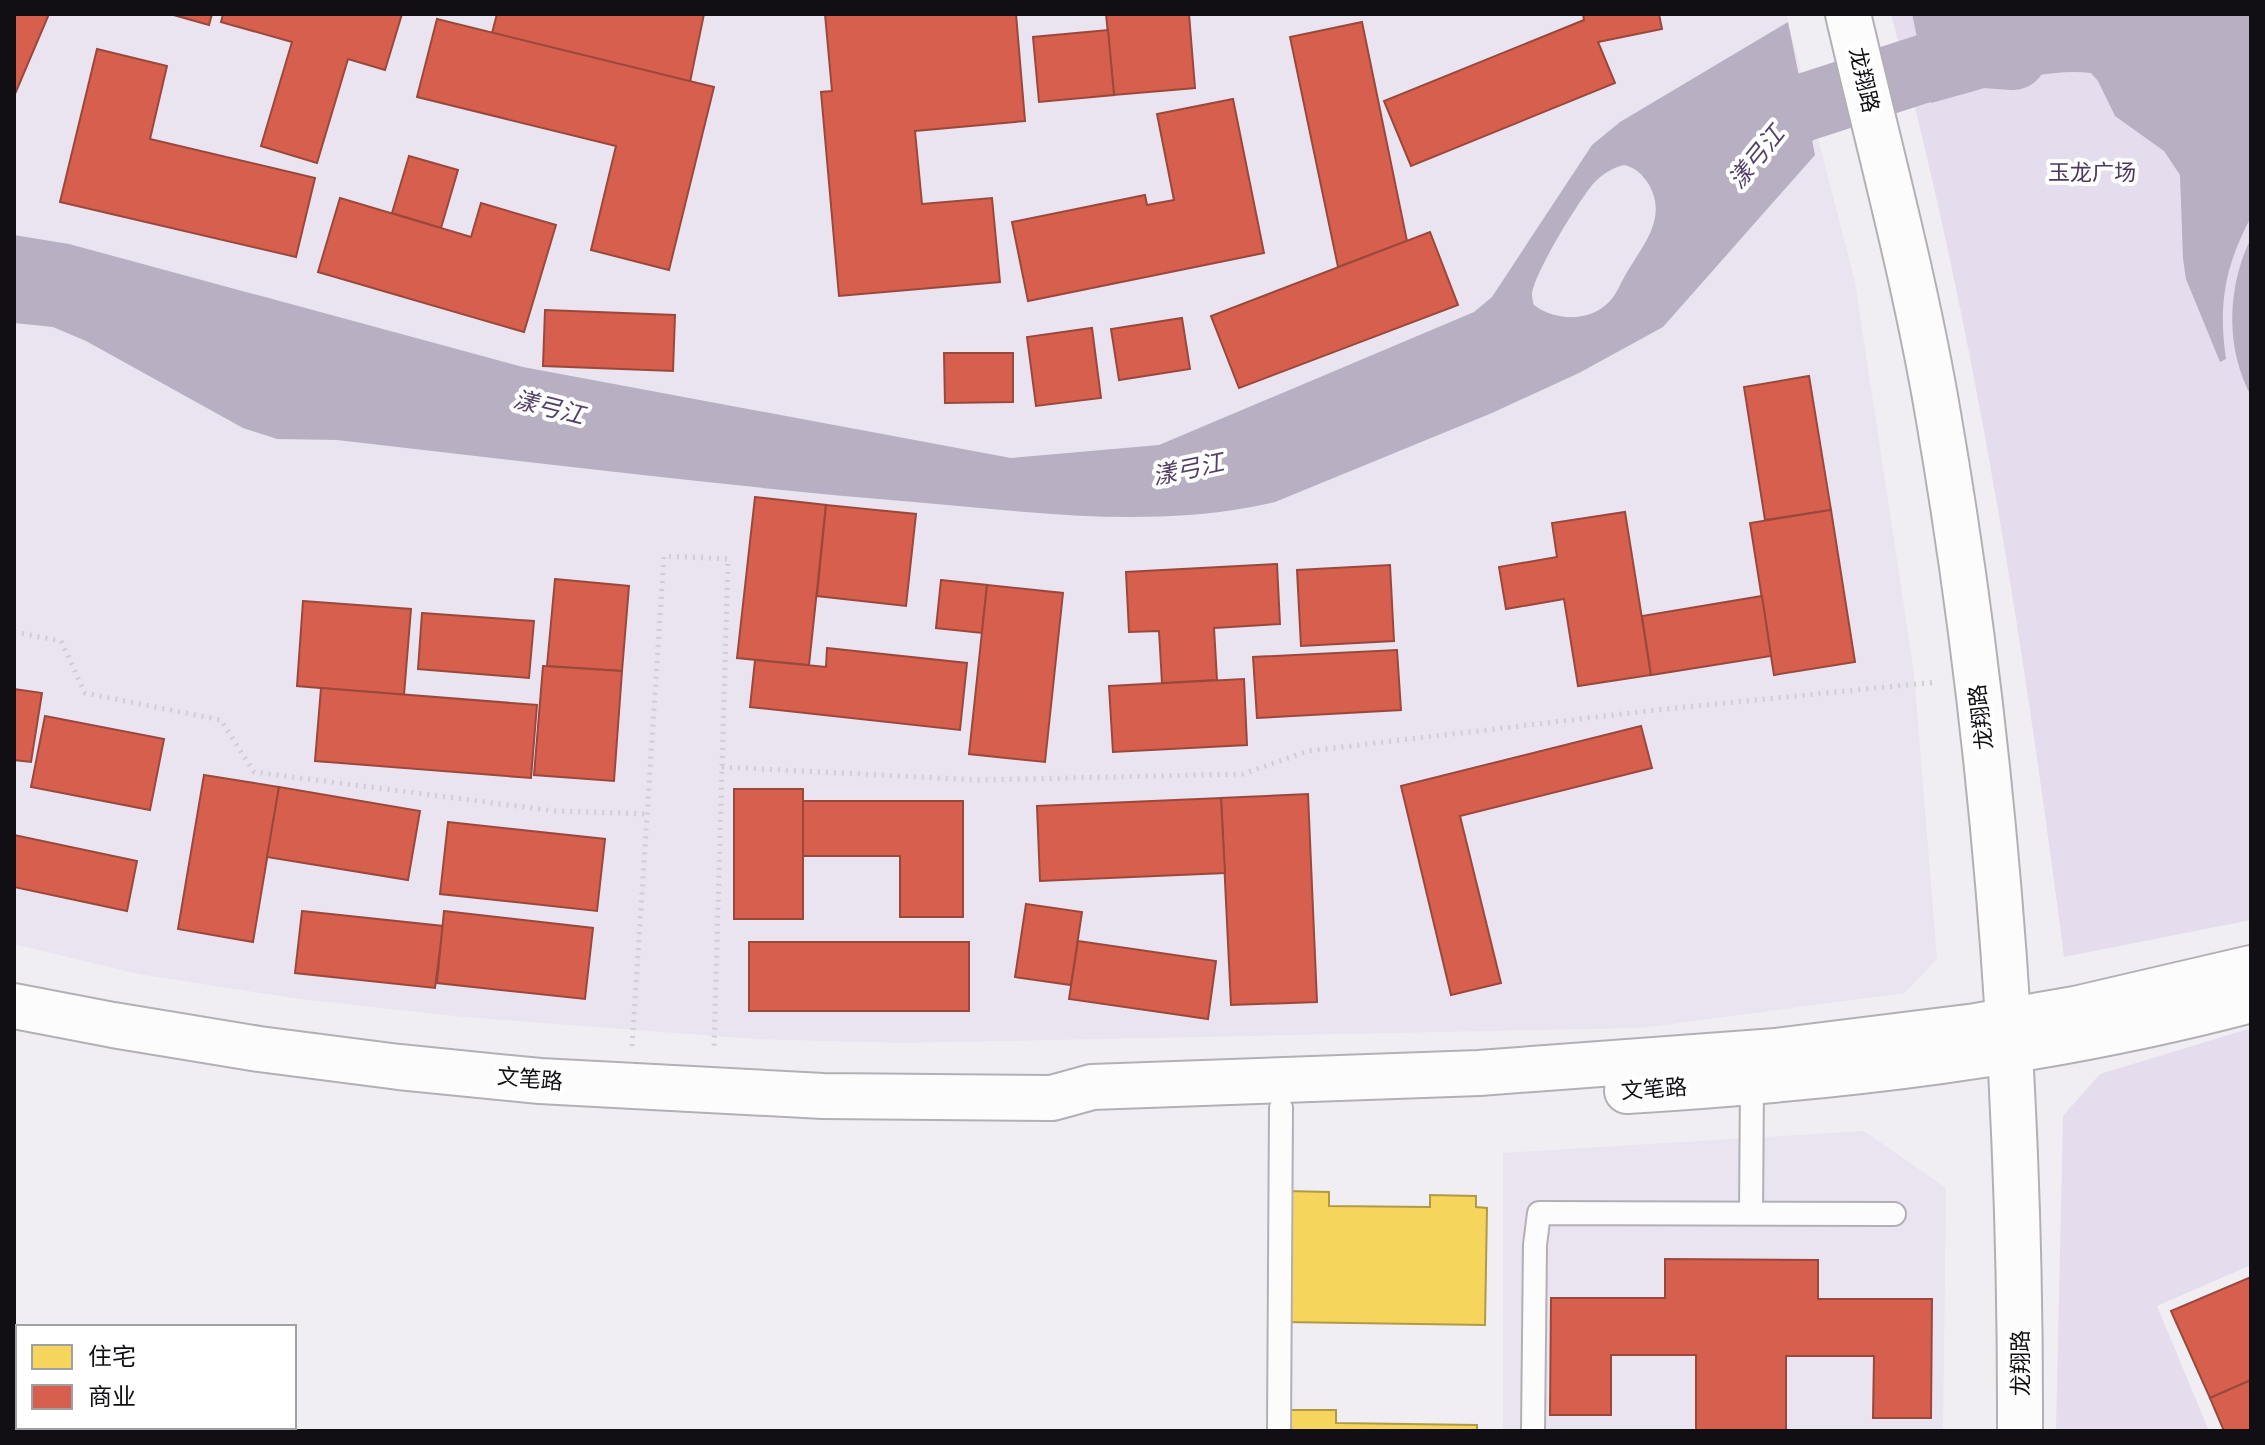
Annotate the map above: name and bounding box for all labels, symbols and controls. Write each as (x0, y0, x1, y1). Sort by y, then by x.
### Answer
street label: 龙翔路 (1842, 45, 1886, 115)
water label: 漾弓江 (1721, 117, 1793, 195)
park label: 玉龙广场 (2048, 158, 2136, 187)
water label: 漾弓江 (510, 383, 591, 431)
water label: 漾弓江 (1150, 446, 1229, 492)
street label: 龙翔路 (1963, 682, 1999, 752)
street label: 文笔路 (496, 1062, 564, 1096)
street label: 文笔路 (1620, 1072, 1688, 1106)
legend (16, 1325, 296, 1429)
street label: 龙翔路 (2006, 1330, 2035, 1396)
text: 住宅 (88, 1341, 136, 1372)
text: 商业 (88, 1381, 136, 1412)

